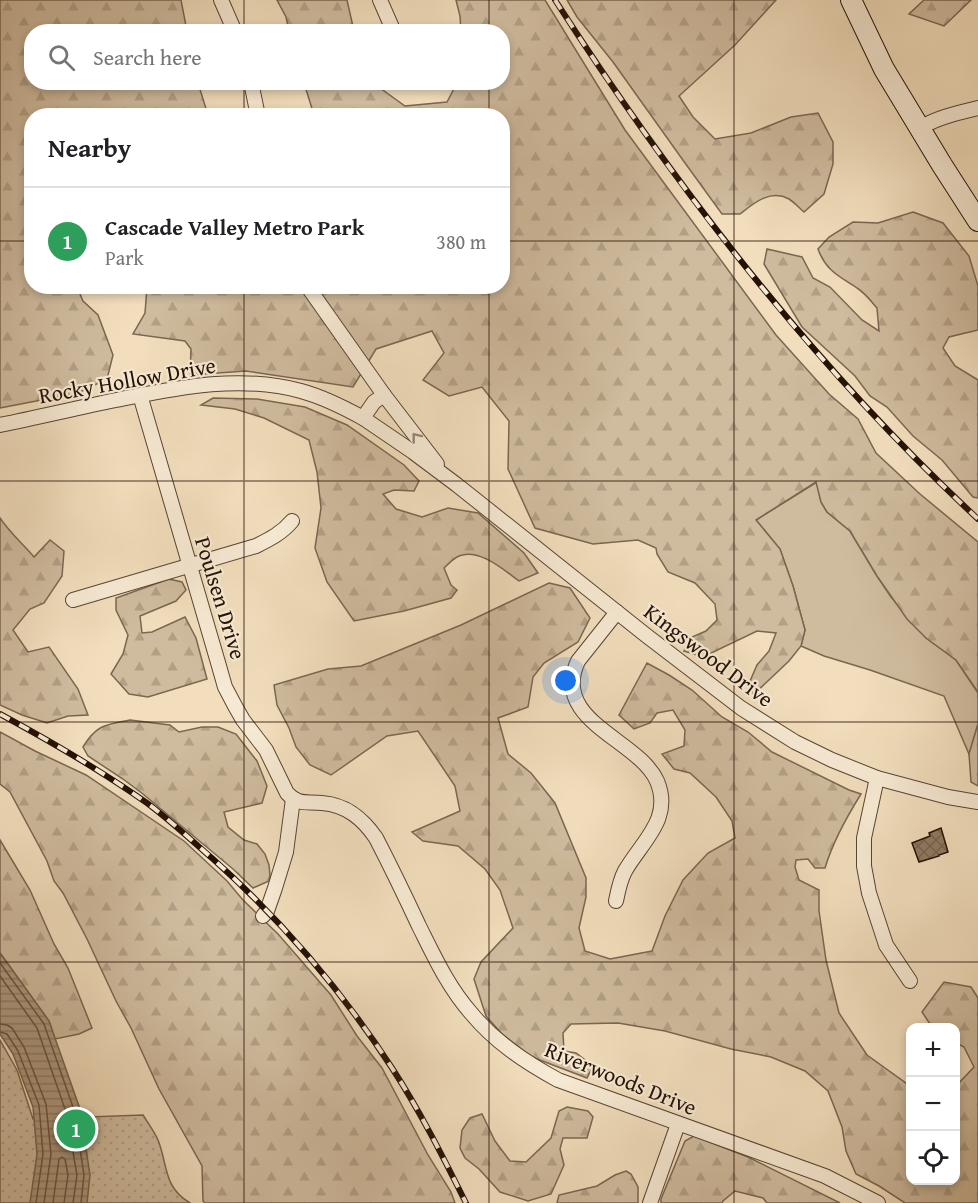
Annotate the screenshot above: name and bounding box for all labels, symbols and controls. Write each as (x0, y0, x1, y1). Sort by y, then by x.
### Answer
search box (24, 24, 510, 90)
icon: search (45, 41, 78, 74)
text: Search here (93, 41, 202, 73)
text: Nearby (48, 128, 131, 167)
text: Cascade Valley Metro Park (105, 211, 364, 243)
text: 1 (62, 227, 73, 256)
text: 380 m (436, 227, 486, 256)
text: Park (105, 243, 144, 272)
street label: Rocky Hollow Drive (36, 349, 218, 411)
one-way arrow (412, 432, 423, 443)
street label: Poulsen Drive (187, 533, 255, 663)
street label: Kingswood Drive (638, 596, 780, 714)
your location (551, 666, 580, 695)
map controls (906, 1023, 960, 1185)
button: + (906, 1023, 960, 1077)
street label: Riverwoods Drive (540, 1033, 702, 1123)
button: − (906, 1077, 960, 1131)
pin: 1 (56, 1106, 96, 1152)
button: locate (906, 1131, 960, 1185)

